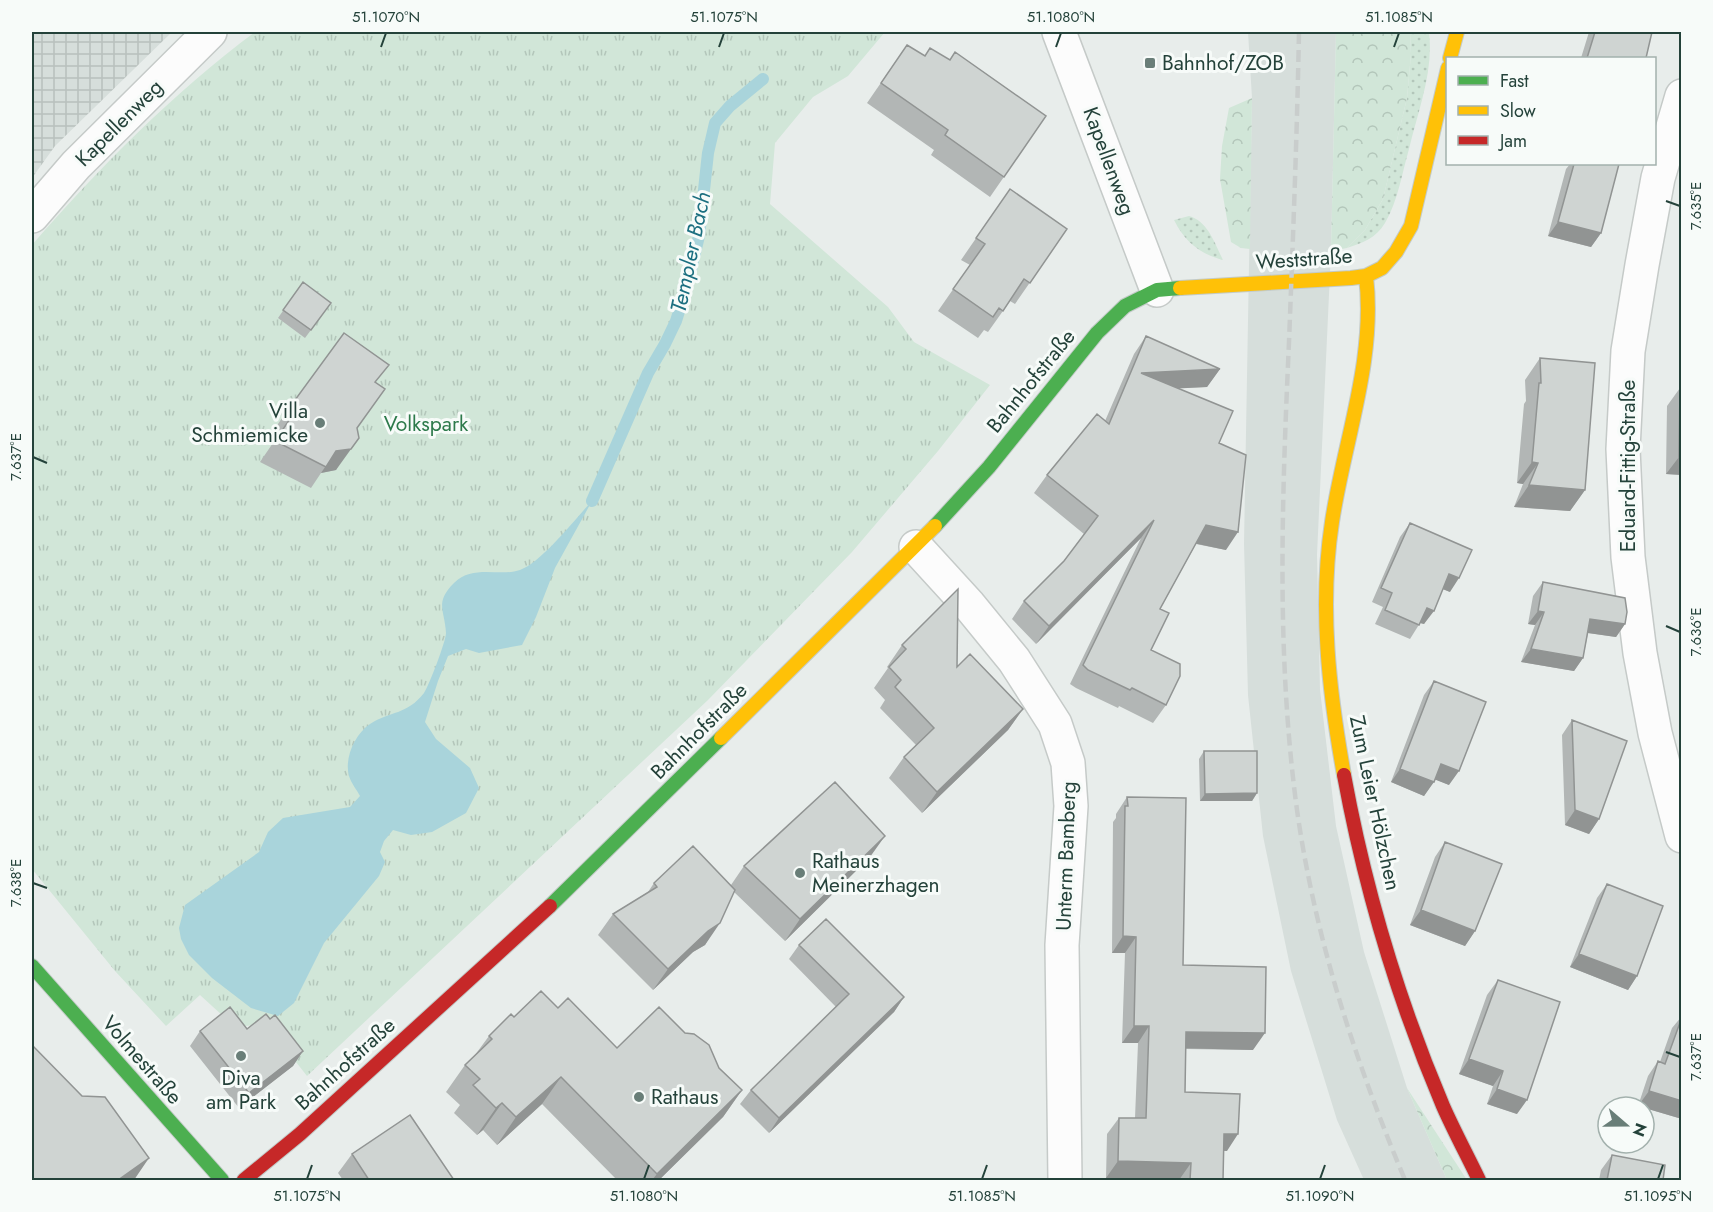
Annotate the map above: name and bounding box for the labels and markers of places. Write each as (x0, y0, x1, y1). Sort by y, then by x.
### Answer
place label: Bahnhof/ZOB (1162, 48, 1284, 78)
marker: Bahnhof/ZOB (1143, 56, 1157, 70)
place label: Villa Schmiemicke (191, 396, 308, 450)
marker: Villa Schmiemicke (313, 416, 327, 430)
place label: Rathaus Meinerzhagen (812, 846, 940, 900)
marker: Rathaus Meinerzhagen (793, 866, 807, 880)
marker: Diva am Park (234, 1049, 248, 1063)
place label: Diva am Park (206, 1063, 277, 1117)
place label: Rathaus (651, 1082, 719, 1112)
marker: Rathaus (632, 1090, 646, 1104)

